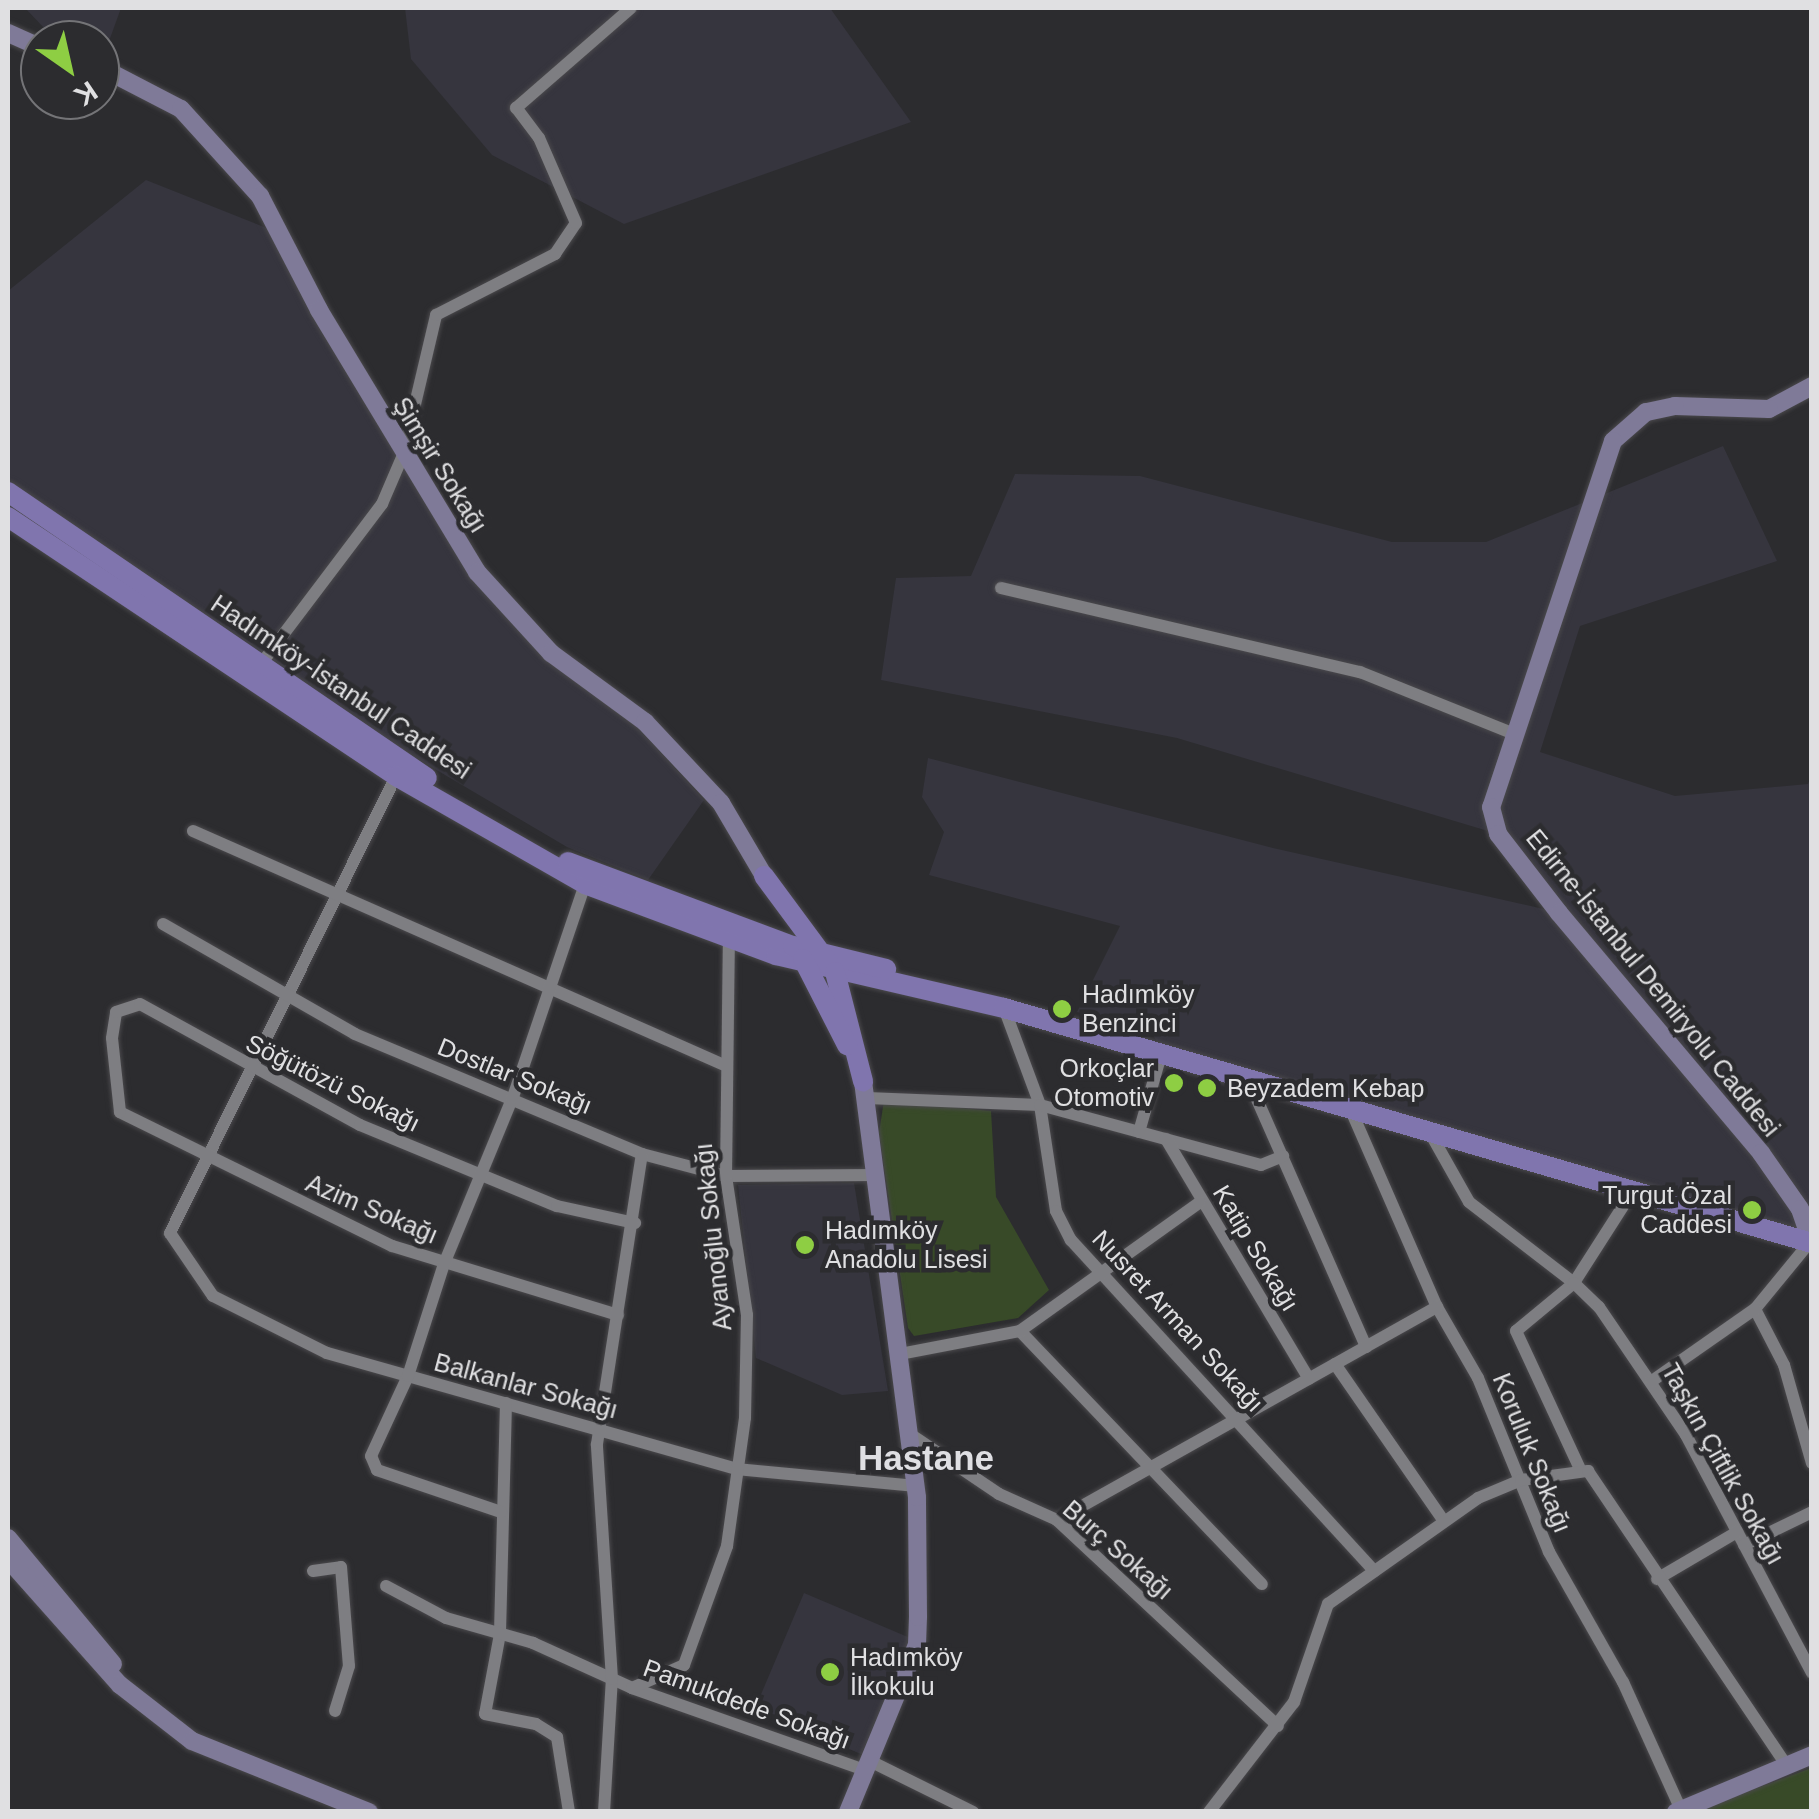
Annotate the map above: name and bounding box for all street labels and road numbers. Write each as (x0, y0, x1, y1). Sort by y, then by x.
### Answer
street label: Şimşir Sokağı (386, 392, 494, 538)
street label: Hadımköy-İstanbul Caddesi (205, 589, 477, 785)
street label: Edirne-İstanbul Demiryolu Caddesi (1520, 823, 1786, 1143)
street label: Söğütözü Sokağı (241, 1028, 425, 1138)
street label: Dostlar Sokağı (433, 1031, 597, 1121)
street label: Ayanoğlu Sokağı (688, 1142, 738, 1332)
street label: Azim Sokağı (302, 1168, 442, 1250)
street label: Katip Sokağı (1207, 1180, 1305, 1316)
street label: Nusret Arman Sokağı (1086, 1223, 1270, 1419)
street label: Balkanlar Sokağı (431, 1347, 621, 1425)
street label: Taşkın Çiftlik Sokağı (1655, 1358, 1791, 1570)
street label: Koruluk Sokağı (1486, 1369, 1578, 1537)
street label: Burç Sokağı (1057, 1494, 1179, 1606)
street label: Pamukdede Sokağı (639, 1653, 855, 1755)

